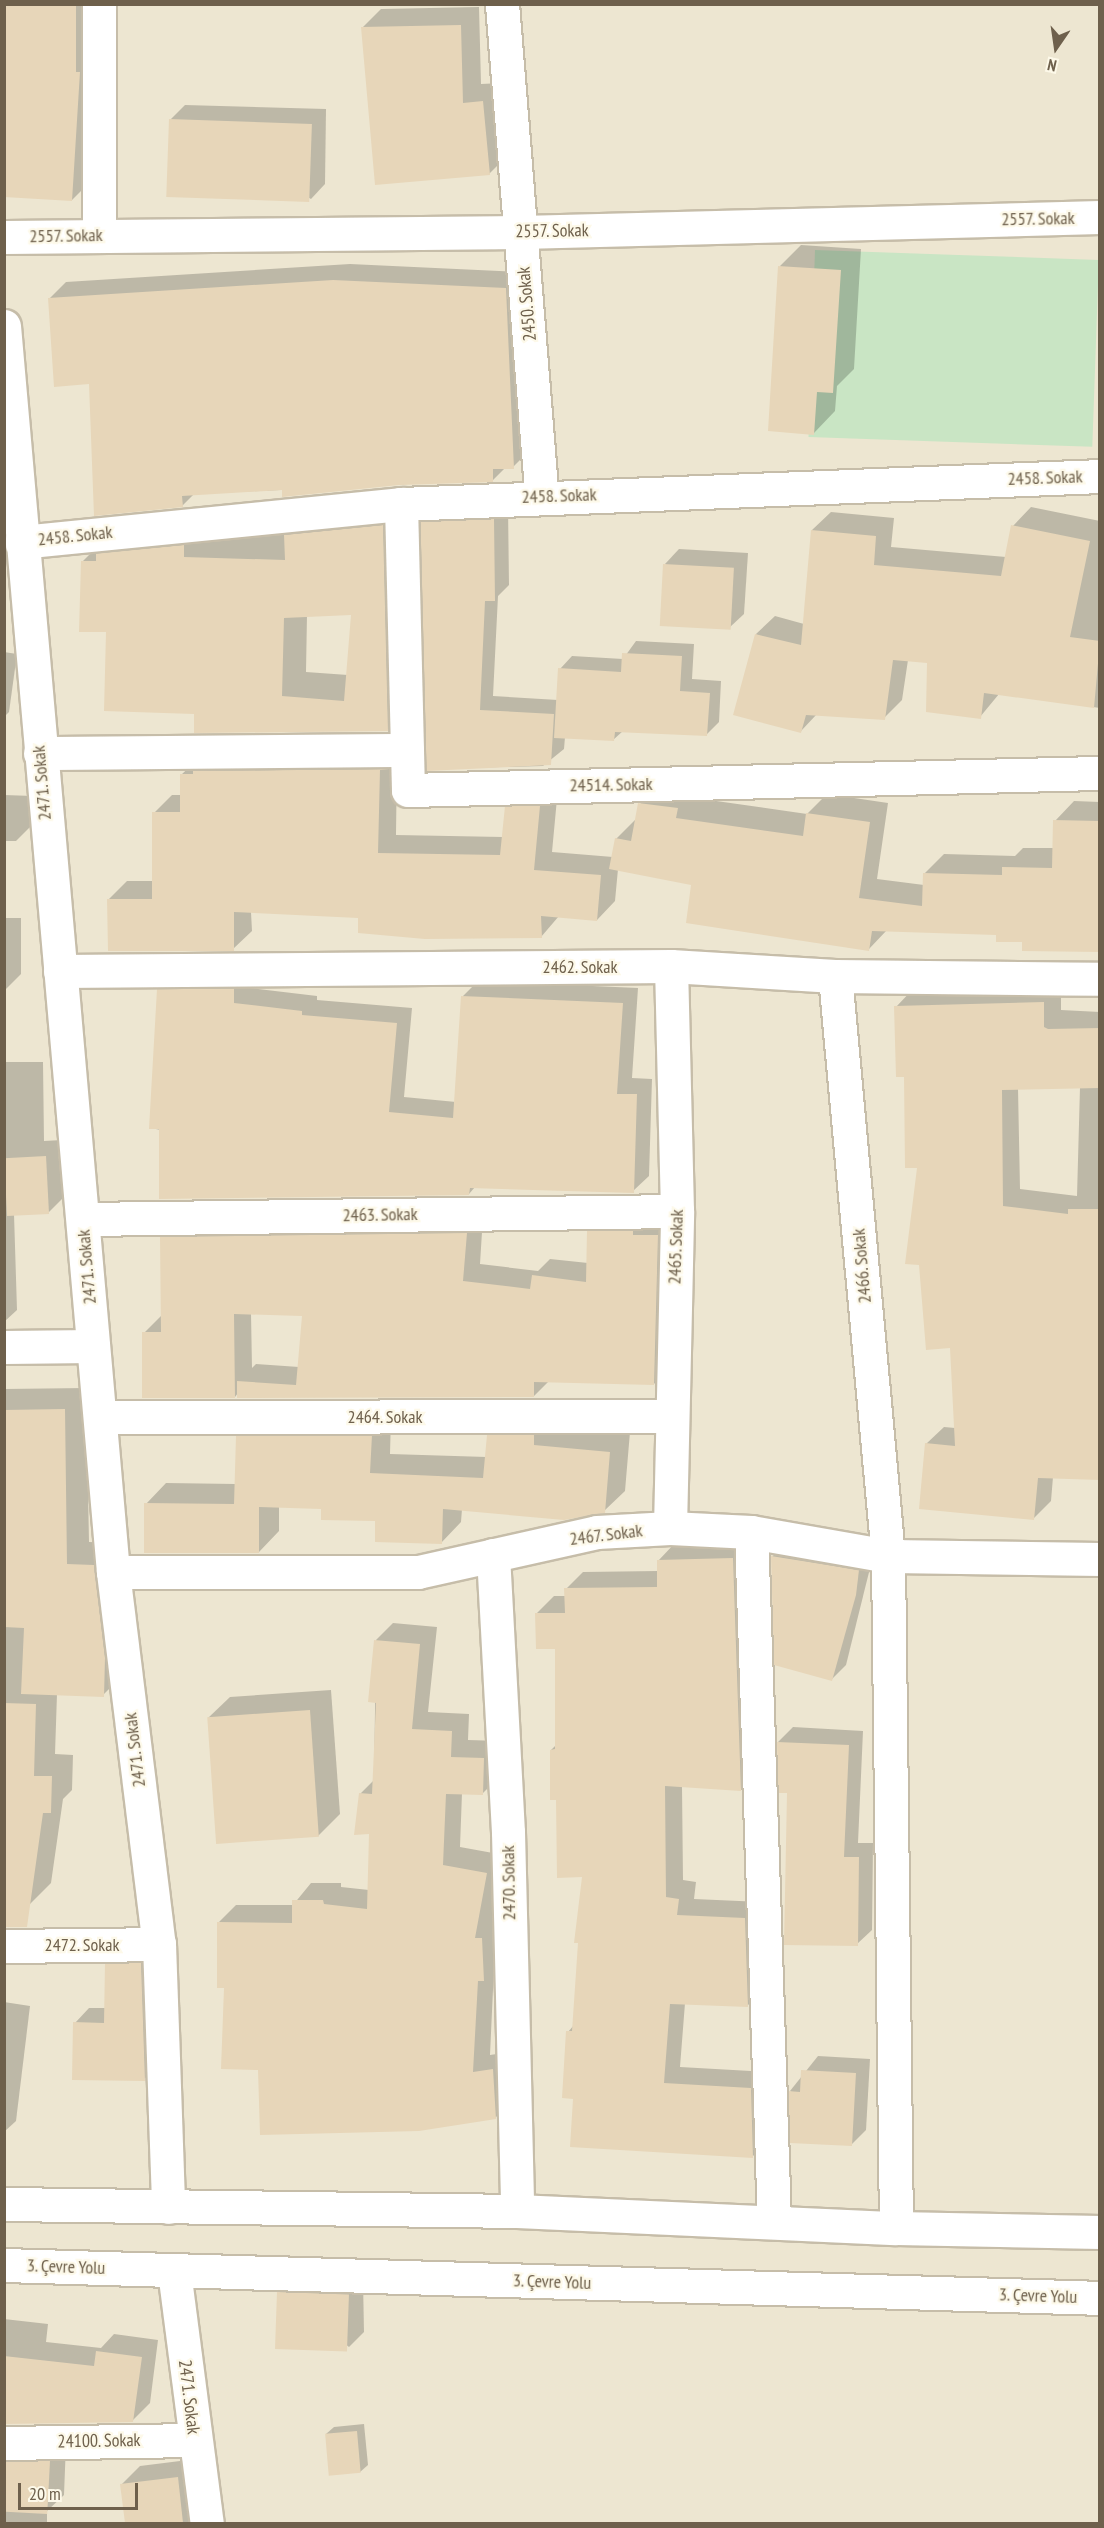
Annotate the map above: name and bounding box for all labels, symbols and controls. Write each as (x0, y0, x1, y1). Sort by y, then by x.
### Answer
north arrow (1026, 18, 1086, 78)
text: N (1045, 55, 1058, 76)
street label: 2557. Sokak (1001, 208, 1075, 230)
street label: 2557. Sokak (515, 220, 589, 242)
street label: 2557. Sokak (29, 225, 103, 247)
street label: 2450. Sokak (513, 265, 541, 343)
street label: 2458. Sokak (1007, 466, 1083, 490)
street label: 2458. Sokak (521, 484, 597, 508)
street label: 2458. Sokak (36, 521, 114, 551)
street label: 2471. Sokak (28, 744, 56, 822)
street label: 24514. Sokak (569, 773, 653, 797)
street label: 2462. Sokak (542, 956, 618, 978)
street label: 2463. Sokak (342, 1204, 418, 1226)
street label: 2465. Sokak (664, 1209, 688, 1285)
street label: 2466. Sokak (848, 1227, 876, 1305)
street label: 2471. Sokak (73, 1228, 101, 1306)
street label: 2464. Sokak (347, 1406, 423, 1428)
street label: 2467. Sokak (568, 1520, 644, 1550)
street label: 2471. Sokak (120, 1711, 150, 1789)
street label: 2470. Sokak (498, 1845, 520, 1921)
street label: 2472. Sokak (44, 1934, 120, 1956)
street label: 3. Çevre Yolu (26, 2255, 106, 2279)
street label: 3. Çevre Yolu (512, 2270, 592, 2294)
street label: 3. Çevre Yolu (998, 2284, 1078, 2308)
street label: 2471. Sokak (174, 2358, 204, 2436)
street label: 24100. Sokak (57, 2429, 141, 2453)
scale bar (21, 2471, 141, 2509)
text: 20 m (29, 2482, 61, 2505)

